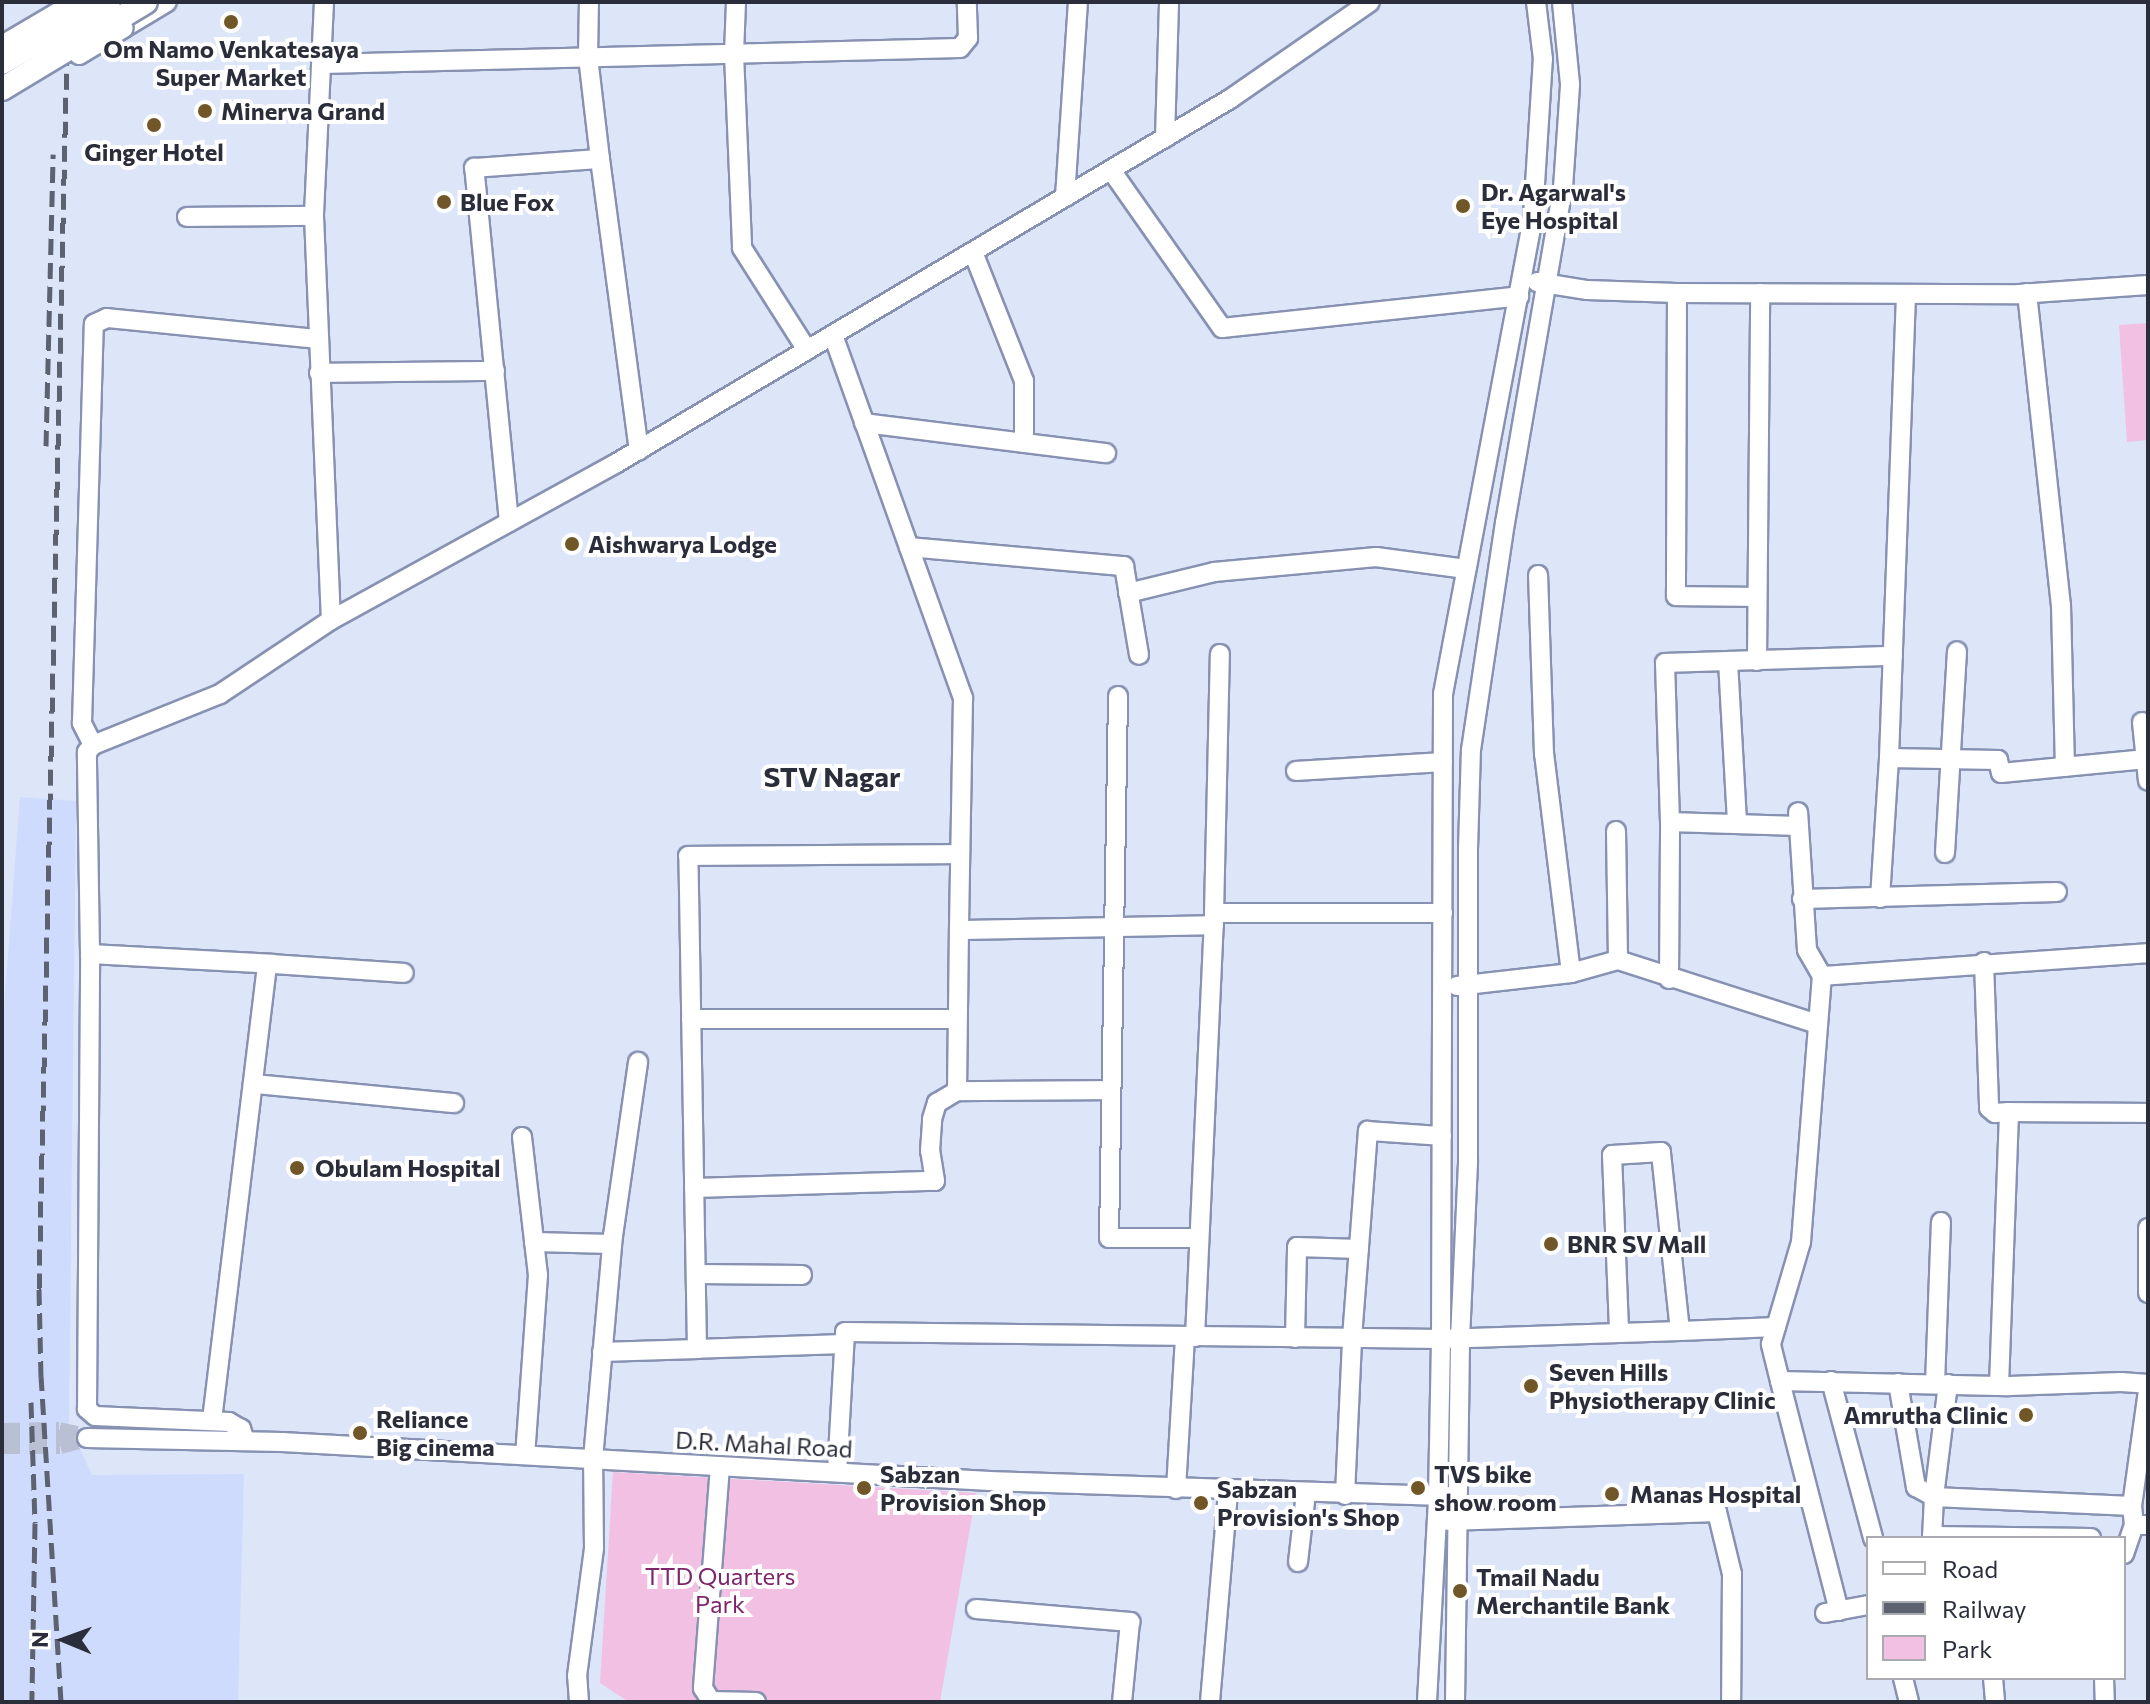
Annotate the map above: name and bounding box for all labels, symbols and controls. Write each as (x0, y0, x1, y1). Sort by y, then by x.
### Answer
marker: Om Namo Venkatesaya Super Market (222, 13, 240, 31)
place label: Om Namo Venkatesaya Super Market (103, 35, 359, 91)
place label: Minerva Grand (221, 97, 385, 125)
marker: Minerva Grand (196, 102, 214, 120)
marker: Ginger Hotel (145, 116, 163, 134)
place label: Ginger Hotel (84, 138, 224, 166)
place label: Dr. Agarwal's Eye Hospital (1481, 178, 1626, 234)
place label: Blue Fox (460, 188, 554, 216)
marker: Blue Fox (435, 193, 453, 211)
marker: Dr. Agarwal's Eye Hospital (1452, 195, 1474, 217)
place label: Aishwarya Lodge (588, 530, 777, 558)
marker: Aishwarya Lodge (563, 535, 581, 553)
district label: STV Nagar (763, 759, 901, 793)
place label: Obulam Hospital (315, 1154, 501, 1182)
marker: Obulam Hospital (286, 1157, 308, 1179)
place label: BNR SV Mall (1567, 1230, 1706, 1258)
marker: BNR SV Mall (1542, 1235, 1560, 1253)
place label: Seven Hills Physiotherapy Clinic (1549, 1358, 1776, 1414)
marker: Seven Hills Physiotherapy Clinic (1520, 1375, 1542, 1397)
place label: Amrutha Clinic (1843, 1401, 2008, 1429)
marker: Amrutha Clinic (2015, 1404, 2037, 1426)
place label: Reliance Big cinema (376, 1405, 495, 1461)
marker: Reliance Big cinema (351, 1424, 369, 1442)
street label: D.R. Mahal Road (675, 1425, 853, 1463)
place label: Sabzan Provision Shop (880, 1460, 1046, 1516)
place label: TVS bike show room (1434, 1460, 1557, 1516)
place label: Sabzan Provision's Shop (1217, 1475, 1400, 1531)
marker: Sabzan Provision Shop (855, 1479, 873, 1497)
marker: TVS bike show room (1409, 1479, 1427, 1497)
place label: Manas Hospital (1630, 1480, 1801, 1508)
marker: Manas Hospital (1601, 1483, 1623, 1505)
marker: Sabzan Provision's Shop (1192, 1494, 1210, 1512)
legend (1866, 1536, 2126, 1680)
text: Road (1942, 1554, 1998, 1583)
park label: TTD Quarters Park (645, 1562, 795, 1618)
place label: Tmail Nadu Merchantile Bank (1476, 1563, 1670, 1619)
marker: Tmail Nadu Merchantile Bank (1451, 1582, 1469, 1600)
text: Railway (1942, 1594, 2027, 1623)
north arrow (24, 1600, 104, 1680)
text: N (26, 1631, 53, 1648)
text: Park (1942, 1634, 1992, 1663)

